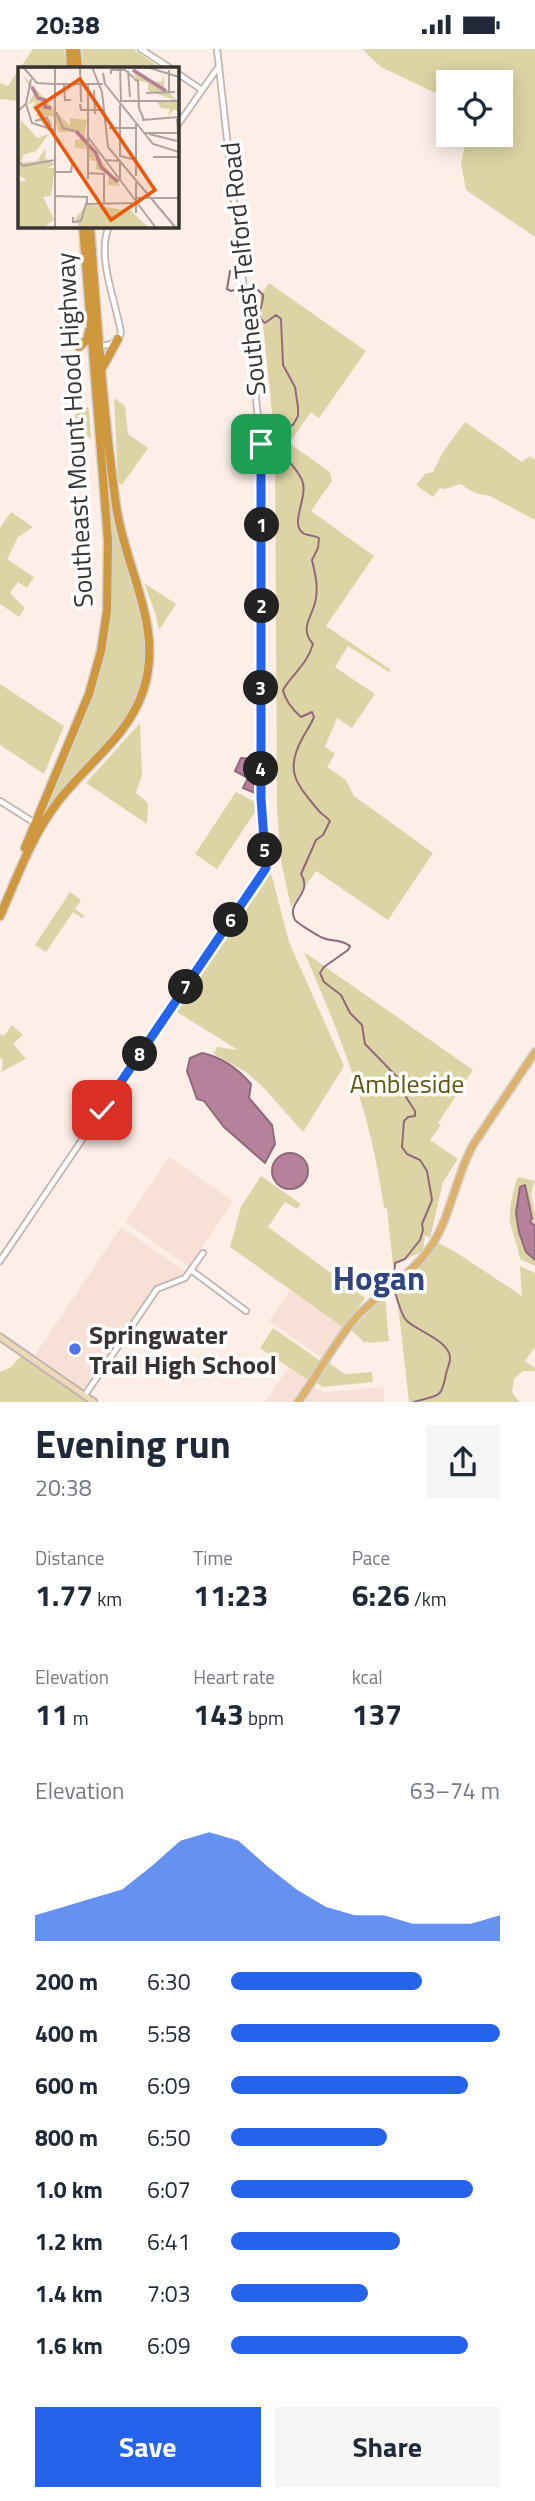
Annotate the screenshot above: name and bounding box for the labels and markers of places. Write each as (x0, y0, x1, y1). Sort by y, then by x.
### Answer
pin (231, 414, 291, 474)
pin: 1 (244, 507, 280, 543)
pin: 2 (244, 589, 280, 623)
pin: 3 (244, 671, 278, 705)
pin: 4 (244, 751, 278, 787)
pin: 5 (247, 833, 282, 867)
pin: 6 (214, 903, 248, 937)
pin: 7 (168, 969, 204, 1005)
pin: 8 (122, 1037, 158, 1072)
pin (72, 1080, 132, 1140)
place label: Springwater Trail High School (89, 1315, 277, 1384)
marker: Springwater Trail High School (67, 1341, 83, 1357)

